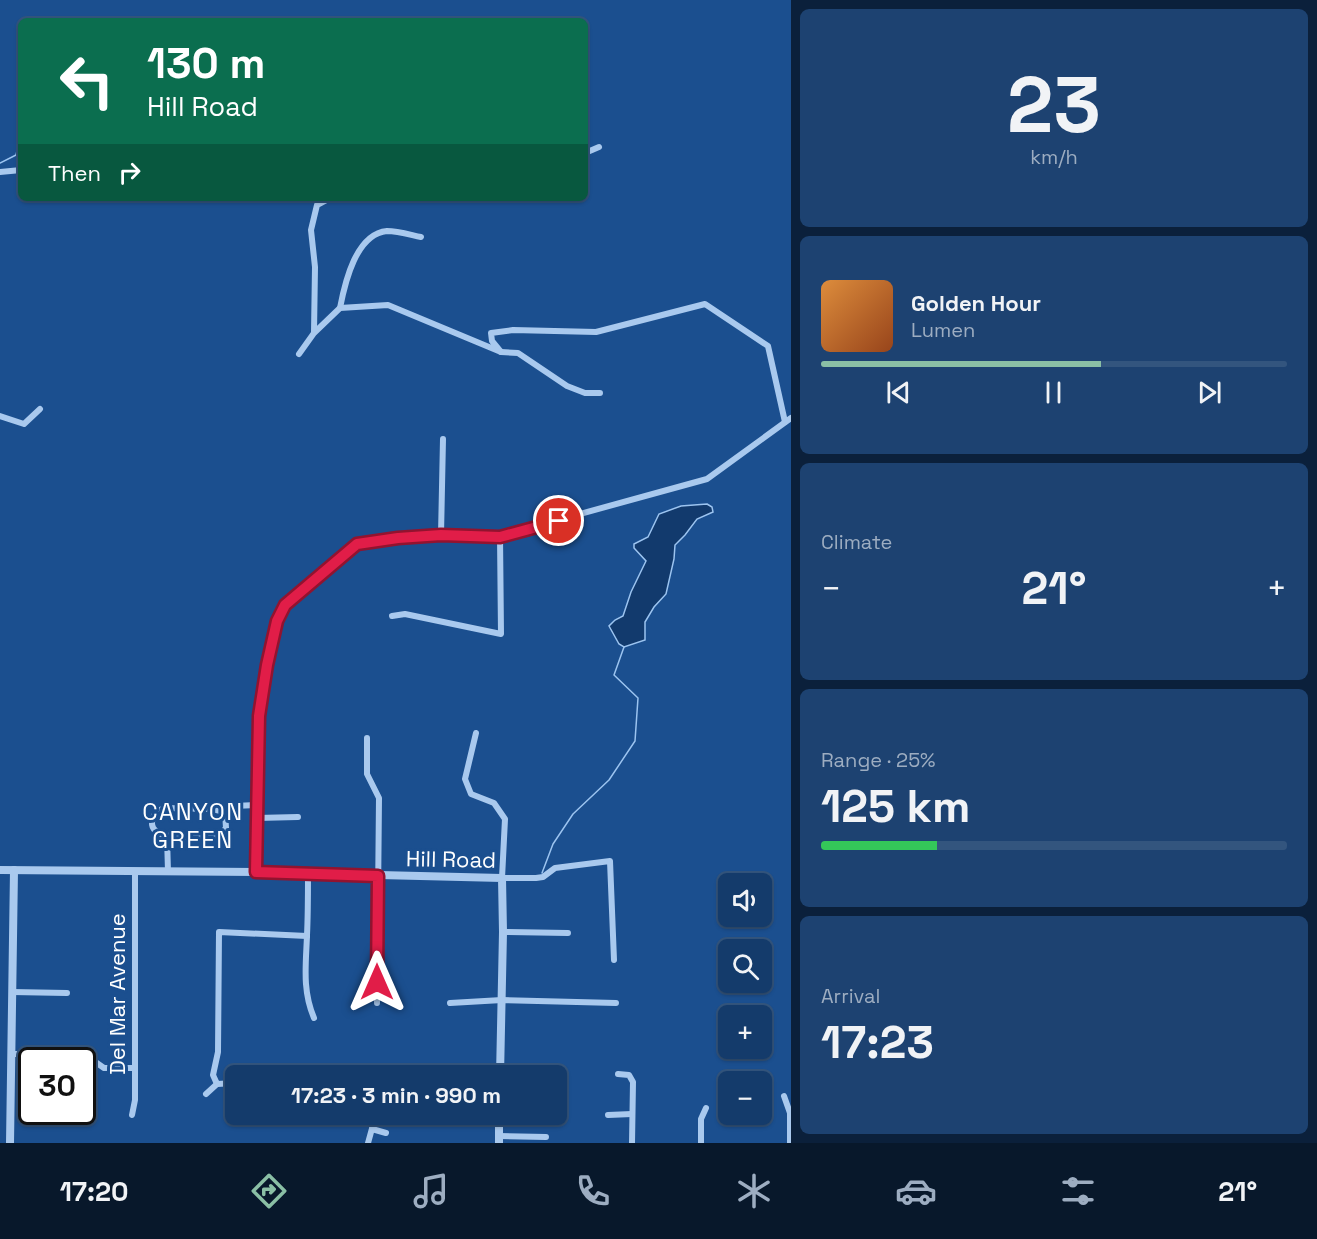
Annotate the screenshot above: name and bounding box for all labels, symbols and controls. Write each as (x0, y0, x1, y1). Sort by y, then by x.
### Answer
text: 130 m (147, 37, 265, 90)
icon: left (48, 42, 126, 120)
text: 23 (1007, 55, 1101, 155)
text: Hill Road (147, 89, 258, 124)
text: km/h (1030, 144, 1078, 170)
icon: right (113, 156, 146, 189)
text: Then (48, 159, 101, 187)
text: Golden Hour (911, 289, 1041, 317)
text: Lumen (911, 317, 975, 343)
icon: previous (882, 376, 915, 409)
icon: pause (1037, 376, 1070, 409)
icon: next (1193, 376, 1226, 409)
pin (533, 495, 584, 546)
icon: arrive (542, 504, 575, 537)
text: Climate (821, 529, 892, 555)
text: 21° (1022, 560, 1086, 617)
text: − (821, 568, 841, 610)
text: + (1267, 568, 1287, 610)
text: Range · 25% (821, 747, 936, 773)
text: 125 km (821, 778, 970, 835)
district label: CANYON GREEN (142, 796, 244, 855)
street label: Hill Road (406, 844, 496, 874)
map controls (718, 873, 772, 1125)
button: sound (718, 873, 772, 927)
street label: Del Mar Avenue (103, 913, 131, 1075)
button: search (718, 939, 772, 993)
position arrow (345, 950, 409, 1014)
text: Arrival (821, 983, 880, 1009)
button: + (718, 1005, 772, 1059)
text: 17:23 (821, 1014, 934, 1071)
speed limit sign: 30 (18, 1047, 96, 1125)
button: − (718, 1071, 772, 1125)
text: 17:23 · 3 min · 990 m (291, 1081, 501, 1109)
icon: directions (248, 1170, 290, 1212)
icon: music (410, 1170, 452, 1212)
icon: phone (572, 1170, 614, 1212)
icon: climate (733, 1170, 775, 1212)
icon: car (895, 1170, 937, 1212)
icon: filters (1057, 1170, 1099, 1212)
text: 17:20 (60, 1174, 129, 1209)
text: 21° (1218, 1174, 1257, 1209)

